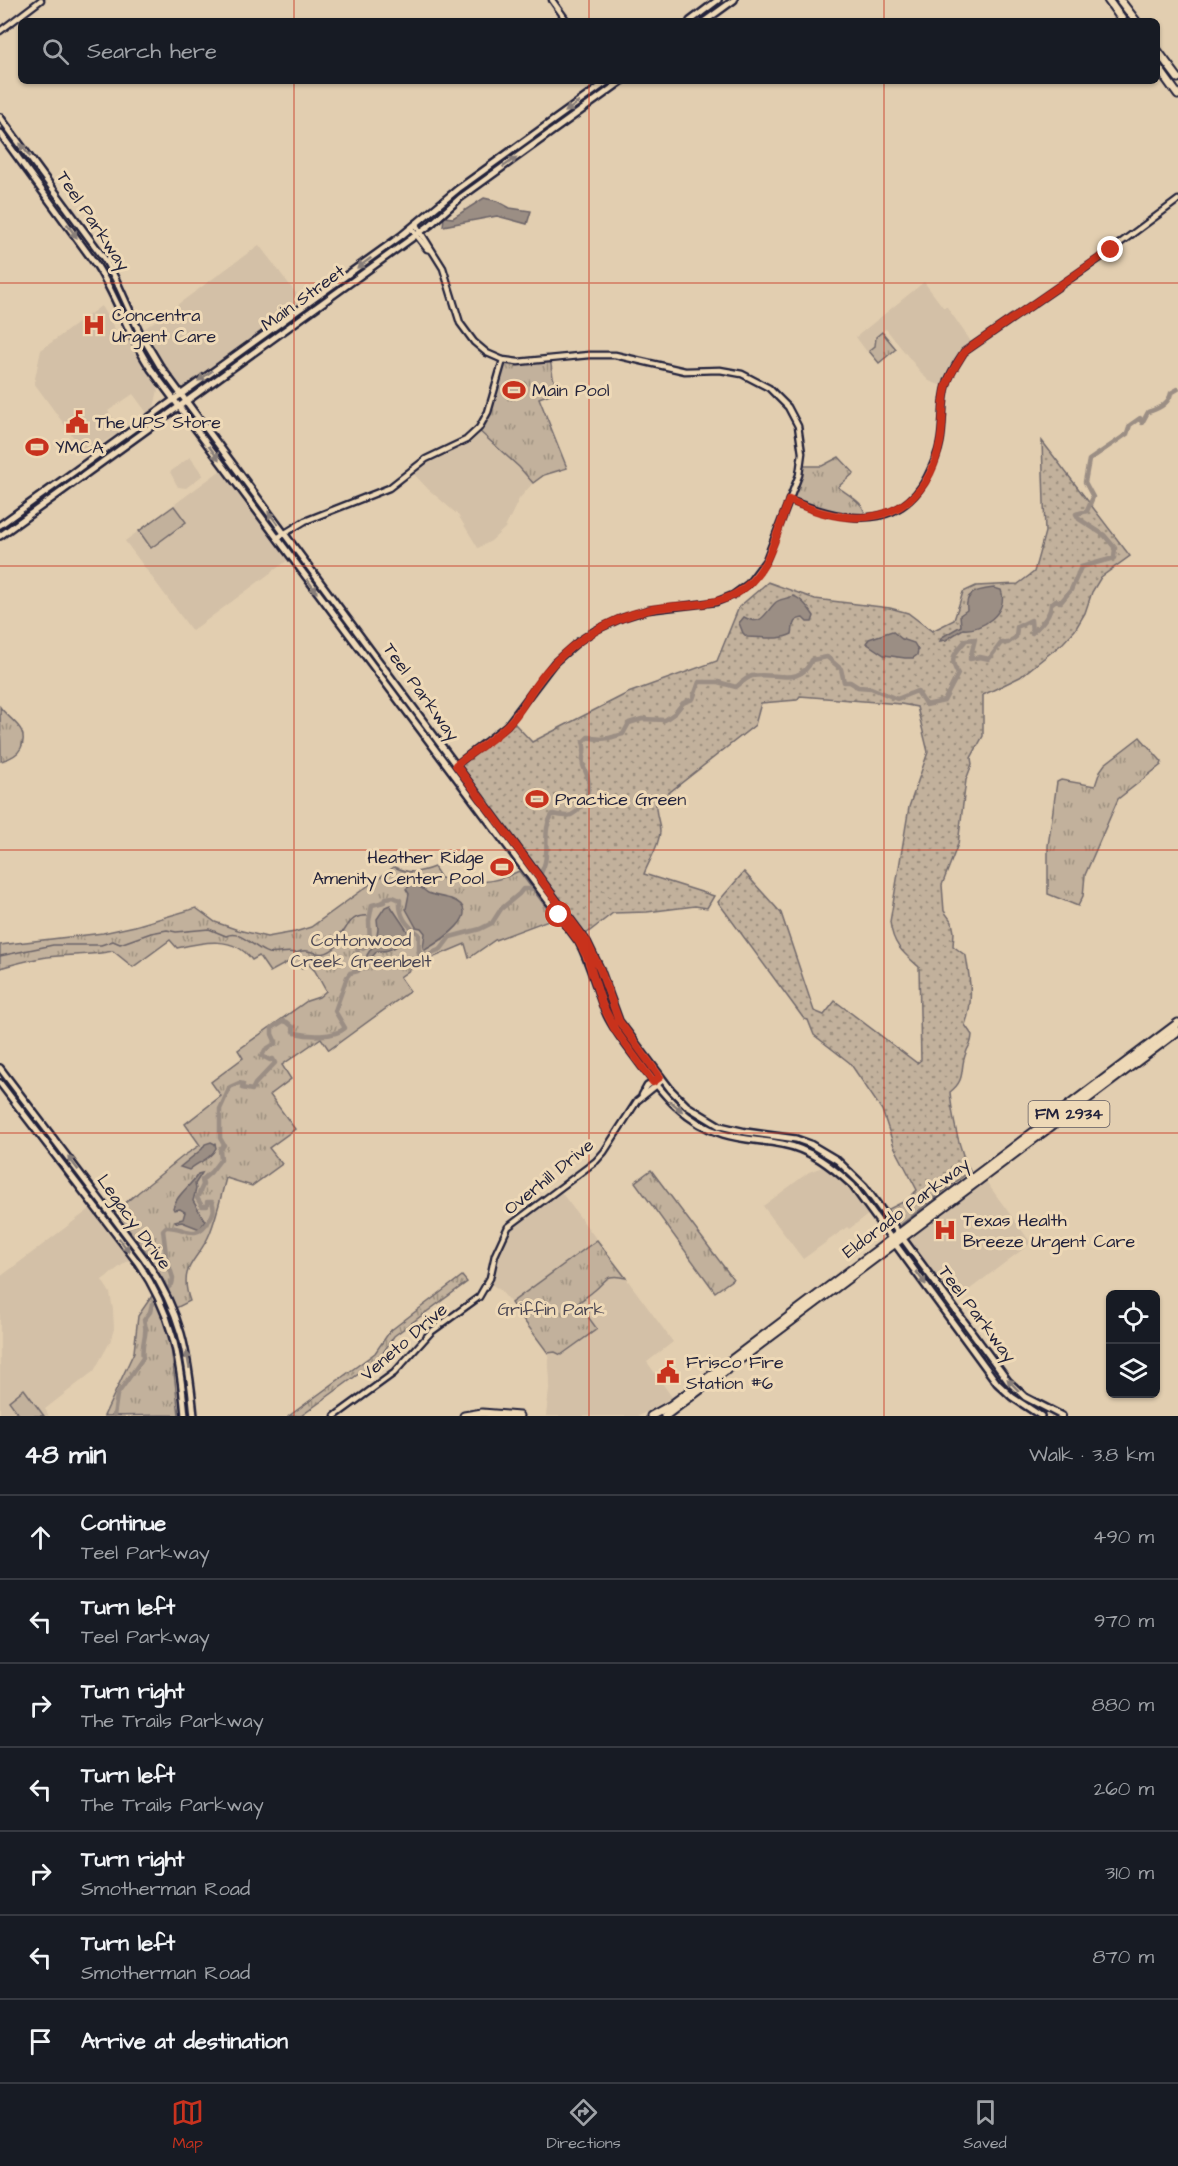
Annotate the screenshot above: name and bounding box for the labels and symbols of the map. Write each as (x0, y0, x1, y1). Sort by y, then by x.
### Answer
one-way arrow (564, 101, 579, 113)
one-way arrow (19, 143, 31, 158)
one-way arrow (502, 156, 518, 168)
street label: Teel Parkway (49, 166, 136, 277)
one-way arrow (66, 223, 78, 238)
route end (1097, 236, 1123, 262)
one-way arrow (356, 256, 371, 268)
street label: Main Street (256, 259, 351, 337)
place label: Concentra Urgent Care (112, 303, 216, 350)
hospital icon: Concentra Urgent Care (81, 312, 107, 338)
one-way arrow (198, 370, 214, 382)
sports icon: Main Pool (501, 377, 527, 403)
place label: Main Pool (532, 378, 610, 403)
public building icon: The UPS Store (64, 409, 90, 435)
place label: The UPS Store (95, 410, 221, 435)
sports icon: YMCA (24, 434, 50, 460)
place label: YMCA (55, 435, 104, 460)
one-way arrow (208, 445, 220, 461)
one-way arrow (267, 511, 279, 526)
one-way arrow (306, 577, 318, 593)
street label: Teel Parkway (376, 638, 465, 747)
sports icon: Practice Green (524, 786, 550, 812)
place label: Practice Green (555, 787, 686, 812)
place label: Heather Ridge Amenity Center Pool (312, 845, 484, 892)
sports icon: Heather Ridge Amenity Center Pool (489, 854, 515, 880)
route start (545, 901, 571, 927)
park label: Cottonwood Creek Greenbelt (290, 928, 432, 974)
one-way arrow (668, 1099, 683, 1113)
road number: FM 2934 (1028, 1101, 1110, 1127)
street label: Overhill Drive (499, 1133, 599, 1221)
street label: Eldorado Parkway (837, 1152, 976, 1265)
one-way arrow (67, 1155, 79, 1170)
street label: Legacy Drive (90, 1169, 177, 1276)
place label: Texas Health Breeze Urgent Care (963, 1208, 1135, 1255)
hospital icon: Texas Health Breeze Urgent Care (932, 1217, 958, 1243)
one-way arrow (117, 1237, 130, 1253)
street label: Teel Parkway (931, 1260, 1022, 1369)
one-way arrow (915, 1270, 926, 1286)
street label: Veneto Drive (355, 1297, 453, 1387)
park label: Griffin Park (497, 1297, 605, 1322)
one-way arrow (183, 1350, 192, 1369)
place label: Frisco Fire Station #6 (686, 1350, 784, 1396)
public building icon: Frisco Fire Station #6 (655, 1359, 681, 1385)
one-way arrow (1007, 1379, 1021, 1393)

